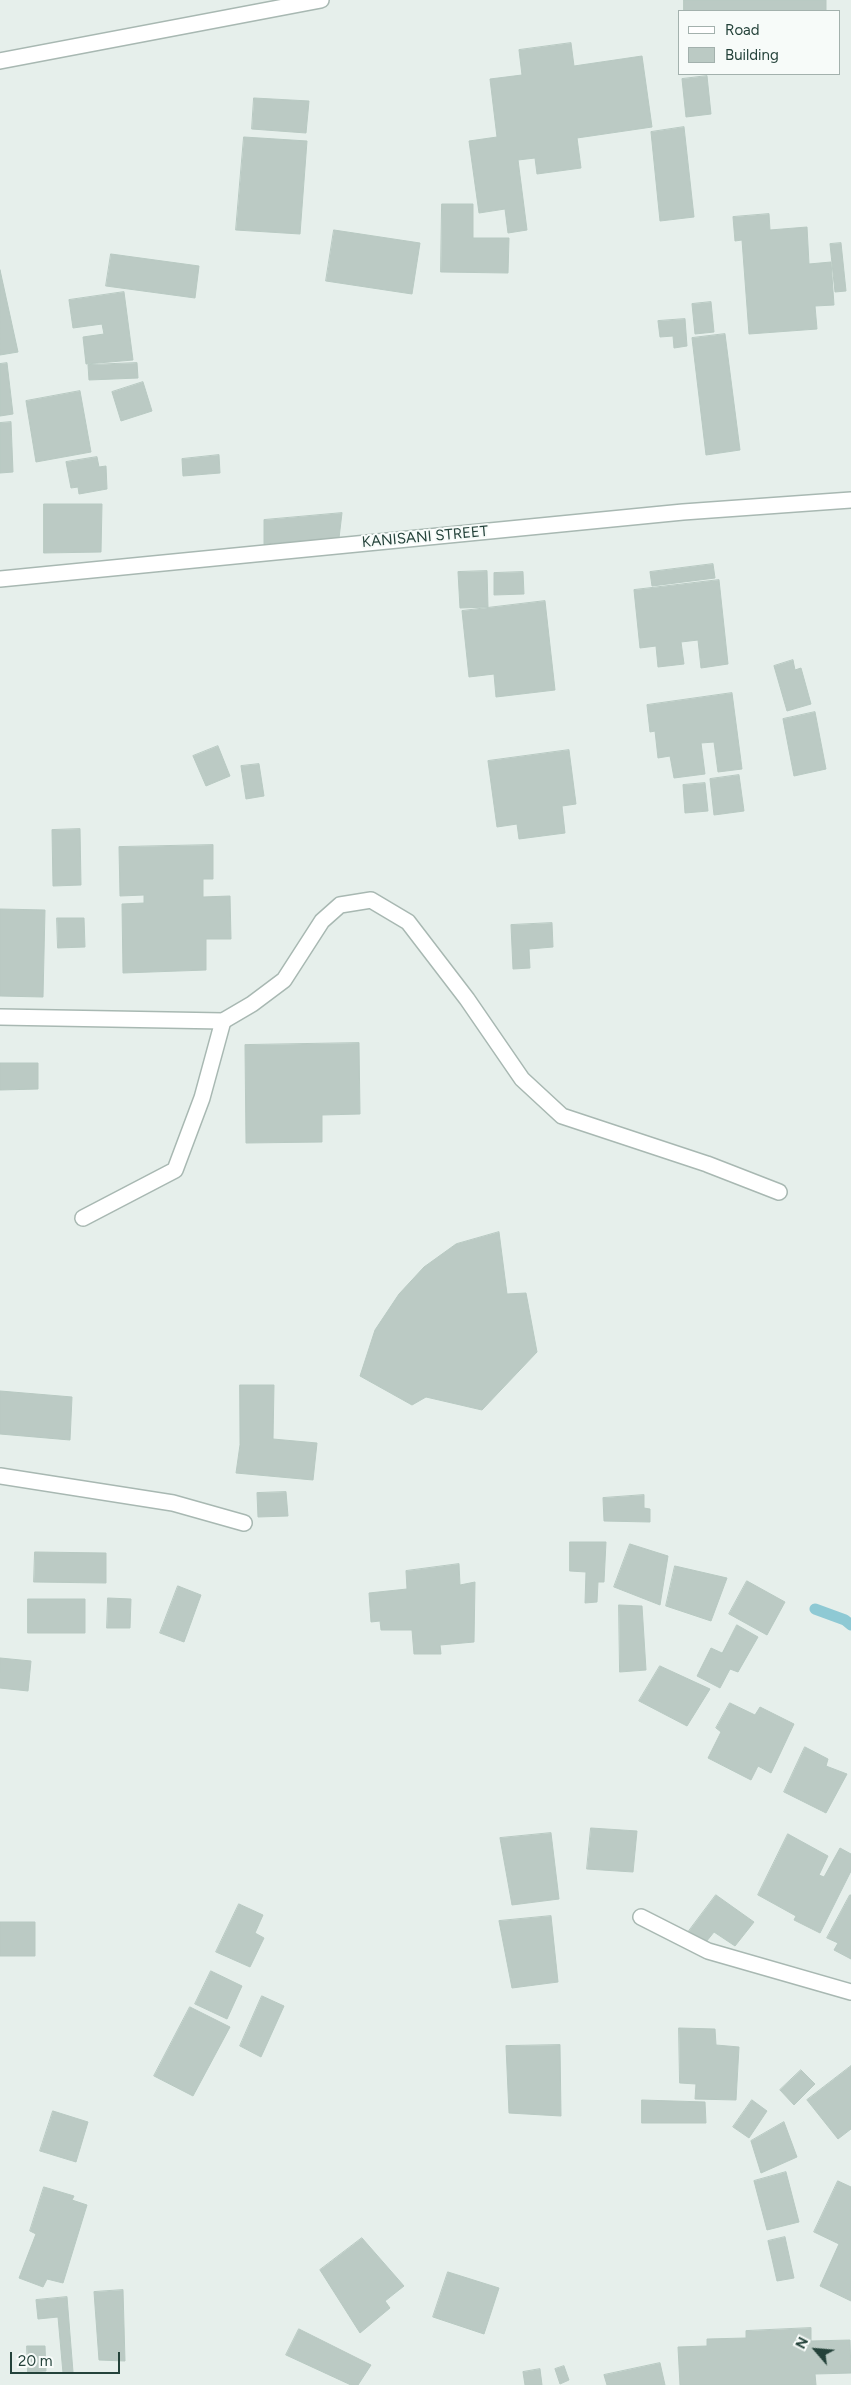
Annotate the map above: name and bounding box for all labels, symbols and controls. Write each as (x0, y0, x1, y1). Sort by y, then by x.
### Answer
legend (678, 10, 841, 75)
text: Road (725, 21, 760, 39)
text: Building (725, 46, 779, 64)
street label: KANISANI STREET (361, 523, 489, 551)
north arrow (791, 2325, 841, 2375)
text: N (792, 2334, 812, 2352)
scale bar (12, 2342, 122, 2374)
text: 20 m (18, 2352, 52, 2370)

